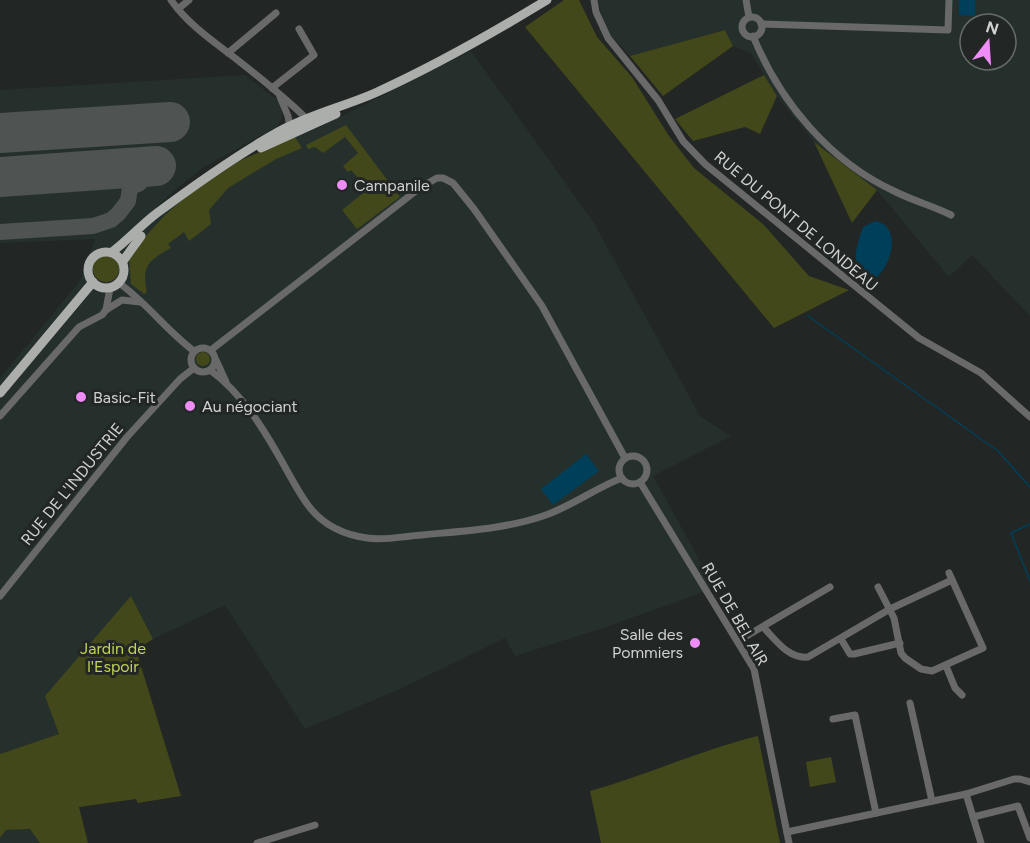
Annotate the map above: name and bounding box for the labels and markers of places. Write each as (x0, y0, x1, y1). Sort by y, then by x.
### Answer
place label: Campanile (354, 176, 430, 195)
marker: Campanile (335, 178, 349, 192)
place label: Basic-Fit (93, 388, 156, 407)
marker: Basic-Fit (74, 390, 88, 404)
place label: Au négociant (202, 397, 298, 416)
marker: Au négociant (183, 399, 197, 413)
place label: Salle des Pommiers (612, 625, 683, 662)
marker: Salle des Pommiers (688, 636, 702, 650)

